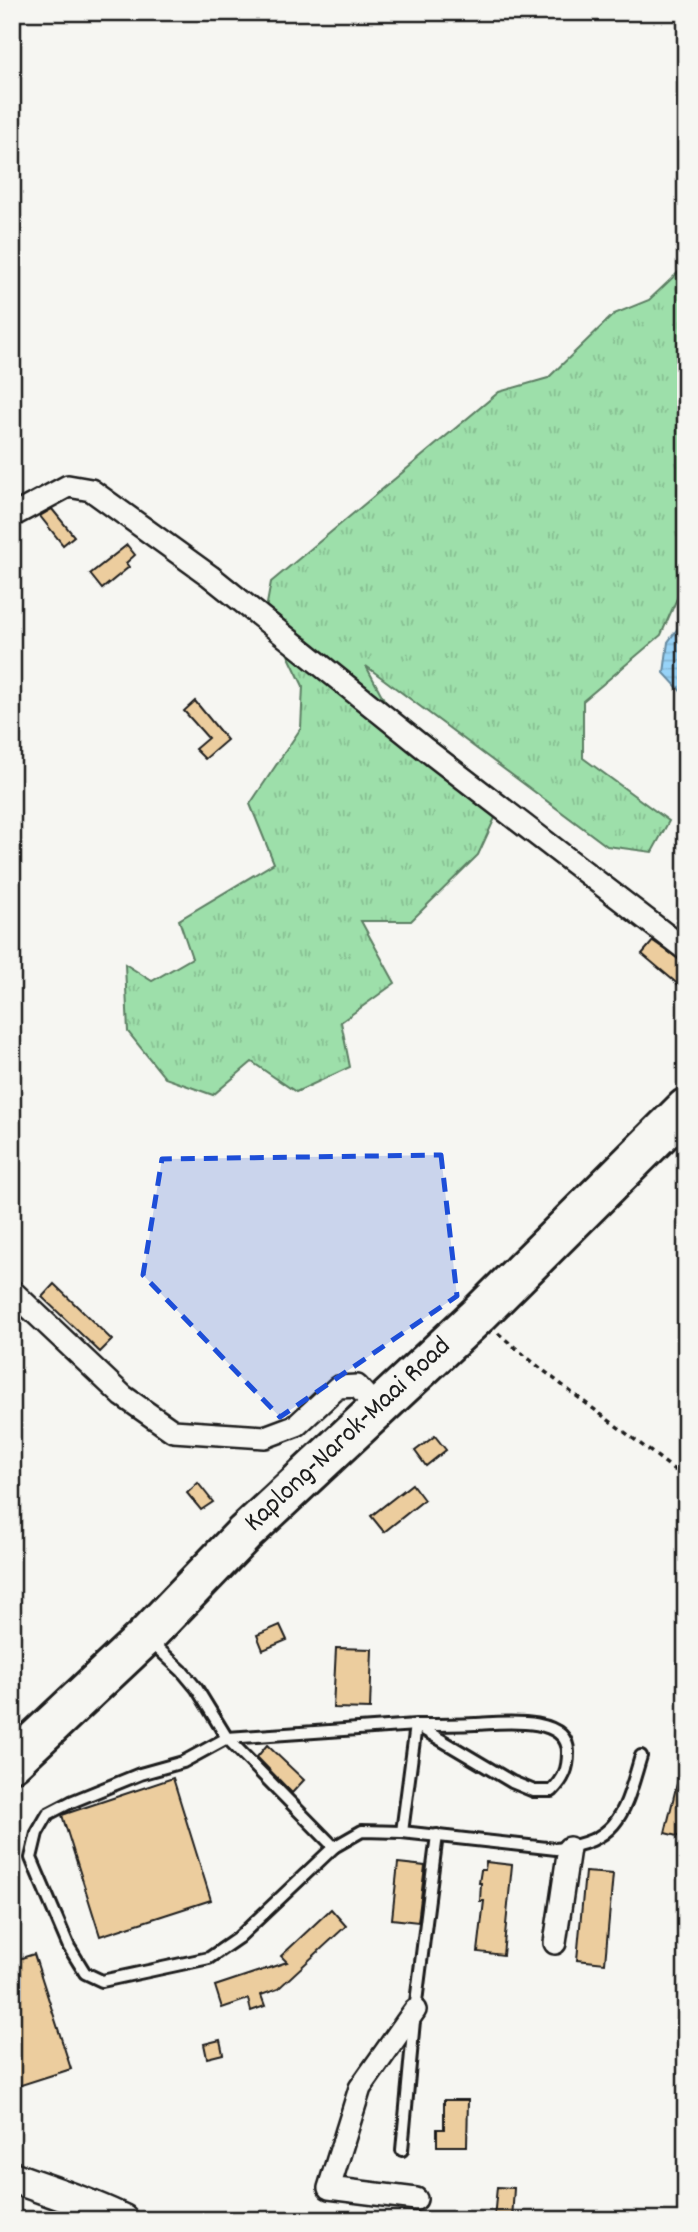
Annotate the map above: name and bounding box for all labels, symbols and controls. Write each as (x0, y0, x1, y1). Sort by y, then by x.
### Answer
street label: Kaplong-Narok-Maai Road (236, 1329, 461, 1543)

